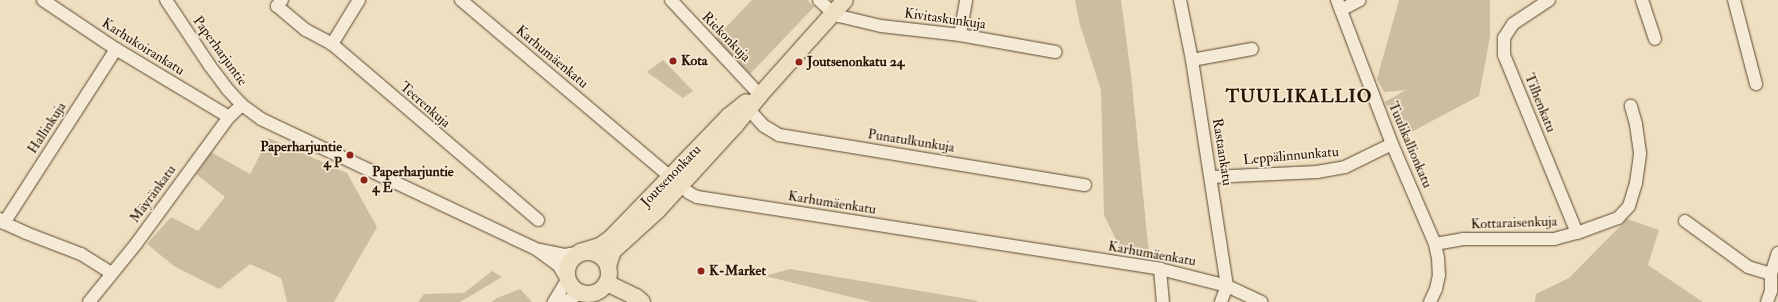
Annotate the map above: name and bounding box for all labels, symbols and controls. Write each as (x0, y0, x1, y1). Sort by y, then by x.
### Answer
street label: Kivitaskunkuja (903, 5, 987, 33)
street label: Riekonkuja (698, 9, 754, 65)
street label: Paperharjuntie (189, 13, 251, 89)
street label: Karhukoirankatu (99, 15, 187, 79)
street label: Karhumäenkatu (513, 22, 591, 92)
place label: Kota (681, 53, 708, 69)
place label: Joutsenonkatu 24 (807, 54, 904, 70)
marker: Kota (668, 56, 678, 66)
marker: Joutsenonkatu 24 (794, 57, 804, 67)
street label: Tilhenkatu (1521, 71, 1559, 135)
street label: Teerenkuja (396, 79, 454, 131)
district label: TUULIKALLIO (1226, 86, 1372, 108)
street label: Hallinkuja (24, 99, 70, 157)
street label: Tuulikallionkatu (1384, 99, 1436, 191)
street label: Rastaankatu (1208, 117, 1236, 187)
street label: Punatulkunkuja (866, 126, 956, 156)
place label: Paperharjuntie 4 P (260, 139, 342, 172)
street label: Joutsenonkatu (637, 141, 705, 211)
street label: Leppälinnunkatu (1242, 143, 1340, 169)
marker: Paperharjuntie 4 P (345, 150, 355, 160)
street label: Mäyränkatu (126, 162, 180, 226)
place label: Paperharjuntie 4 E (372, 164, 454, 196)
marker: Paperharjuntie 4 E (359, 175, 369, 185)
street label: Karhumäenkatu (787, 188, 877, 218)
street label: Kottaraisenkuja (1470, 213, 1558, 233)
street label: Karhumäenkatu (1107, 238, 1197, 270)
place label: K-Market (709, 263, 766, 279)
marker: K-Market (696, 266, 706, 276)

